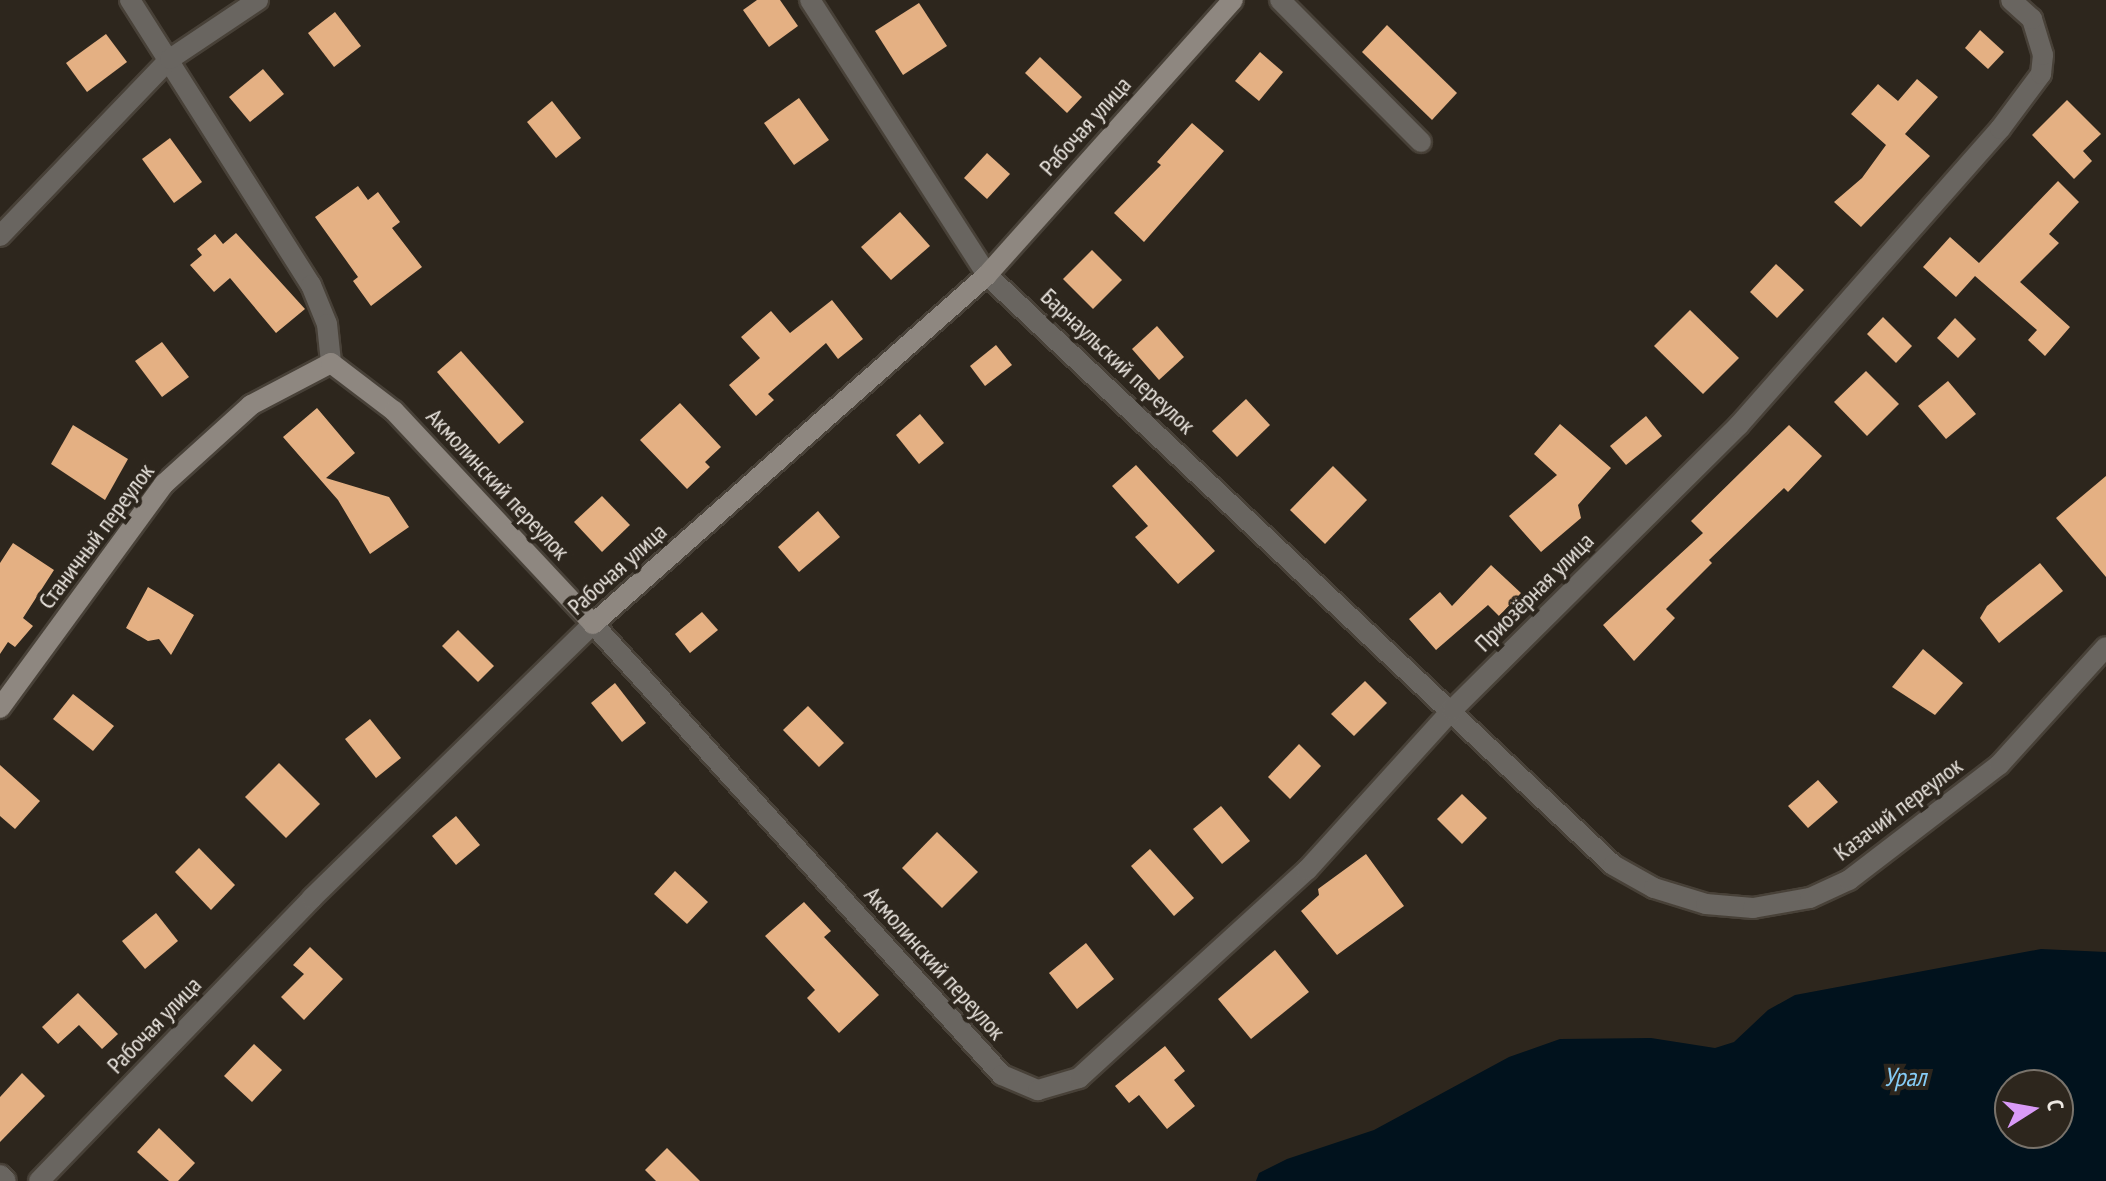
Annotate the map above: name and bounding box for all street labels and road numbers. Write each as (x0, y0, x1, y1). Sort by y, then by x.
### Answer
street label: Рабочая улица (1033, 71, 1137, 181)
street label: Барнаульский переулок (1035, 282, 1201, 440)
street label: Акмолинский переулок (420, 402, 576, 566)
street label: Станичный переулок (32, 458, 160, 614)
street label: Рабочая улица (562, 517, 672, 621)
street label: Приозёрная улица (1469, 527, 1599, 657)
street label: Казачий переулок (1828, 751, 1968, 867)
street label: Акмолинский переулок (859, 880, 1011, 1046)
street label: Рабочая улица (101, 971, 207, 1079)

